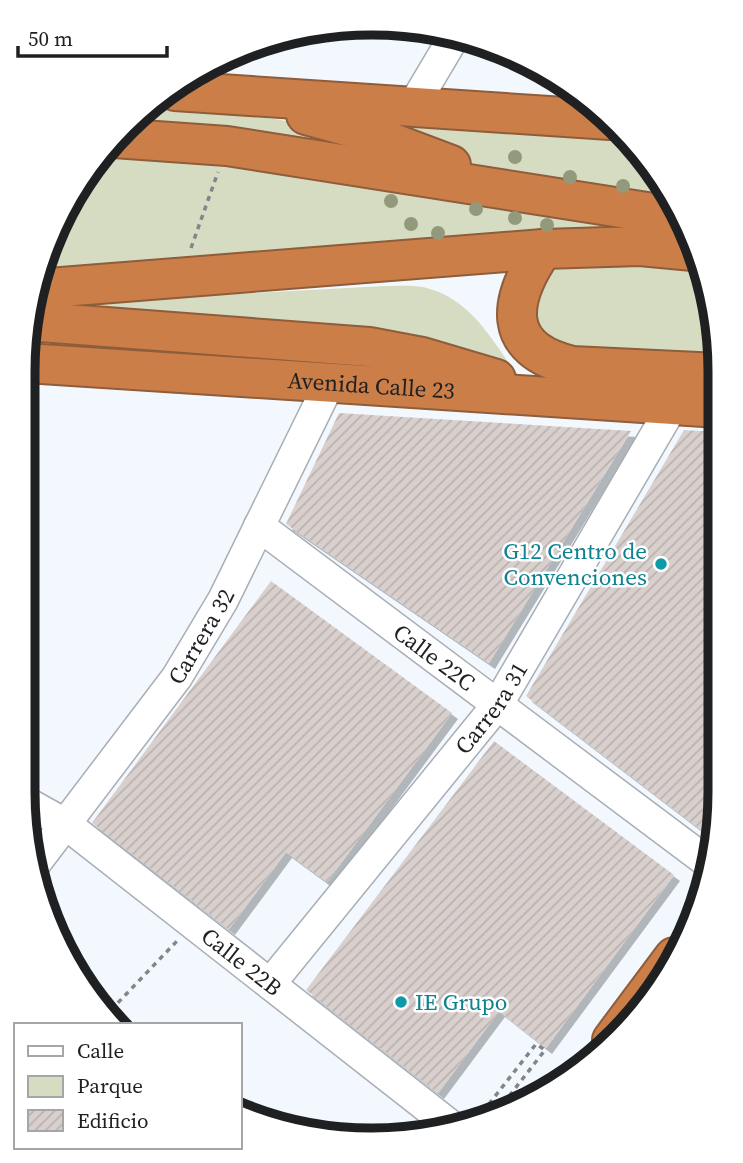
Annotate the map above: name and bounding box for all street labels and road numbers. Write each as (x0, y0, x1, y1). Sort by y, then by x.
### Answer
street label: Avenida Calle 23 (287, 364, 456, 407)
street label: Carrera 32 (160, 583, 242, 690)
street label: Calle 22C (387, 616, 482, 698)
street label: Carrera 31 (447, 656, 535, 761)
street label: Calle 22B (194, 920, 289, 1004)

